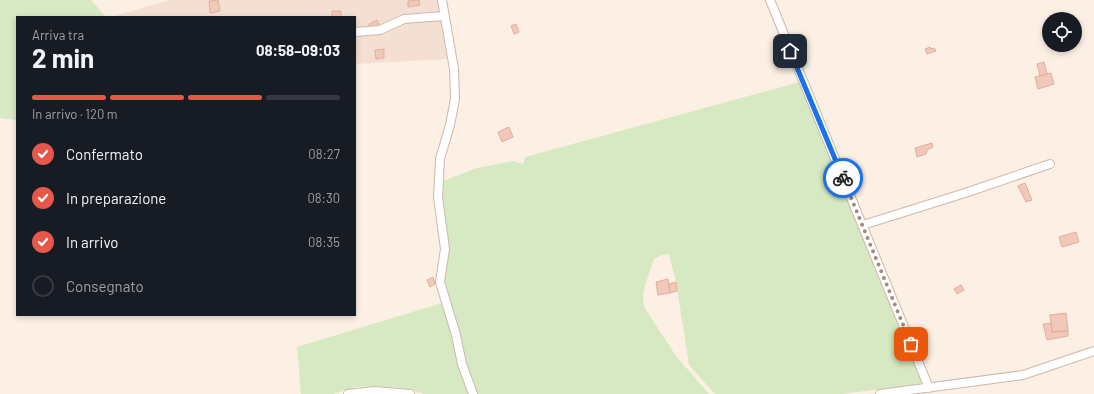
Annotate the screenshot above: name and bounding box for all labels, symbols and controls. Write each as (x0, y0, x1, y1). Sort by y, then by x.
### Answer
map controls (1042, 12, 1082, 52)
button: locate (1042, 12, 1082, 52)
text: Arriva tra (32, 27, 84, 43)
pin (773, 34, 807, 68)
icon: home (779, 40, 801, 62)
text: 08:58–09:03 (256, 41, 340, 59)
text: 2 min (32, 42, 94, 73)
text: In arrivo · 120 m (32, 106, 118, 122)
icon: check (32, 143, 54, 165)
text: Confermato (66, 145, 143, 163)
text: 08:27 (308, 146, 340, 162)
courier (823, 158, 863, 198)
icon: bike (832, 167, 854, 189)
icon: check (32, 187, 54, 209)
text: In preparazione (66, 189, 166, 207)
text: 08:30 (307, 190, 340, 206)
icon: check (32, 231, 54, 253)
text: In arrivo (66, 233, 118, 251)
text: 08:35 (308, 234, 340, 250)
text: Consegnato (66, 277, 144, 295)
pin (894, 327, 928, 361)
icon: bag (900, 333, 922, 355)

